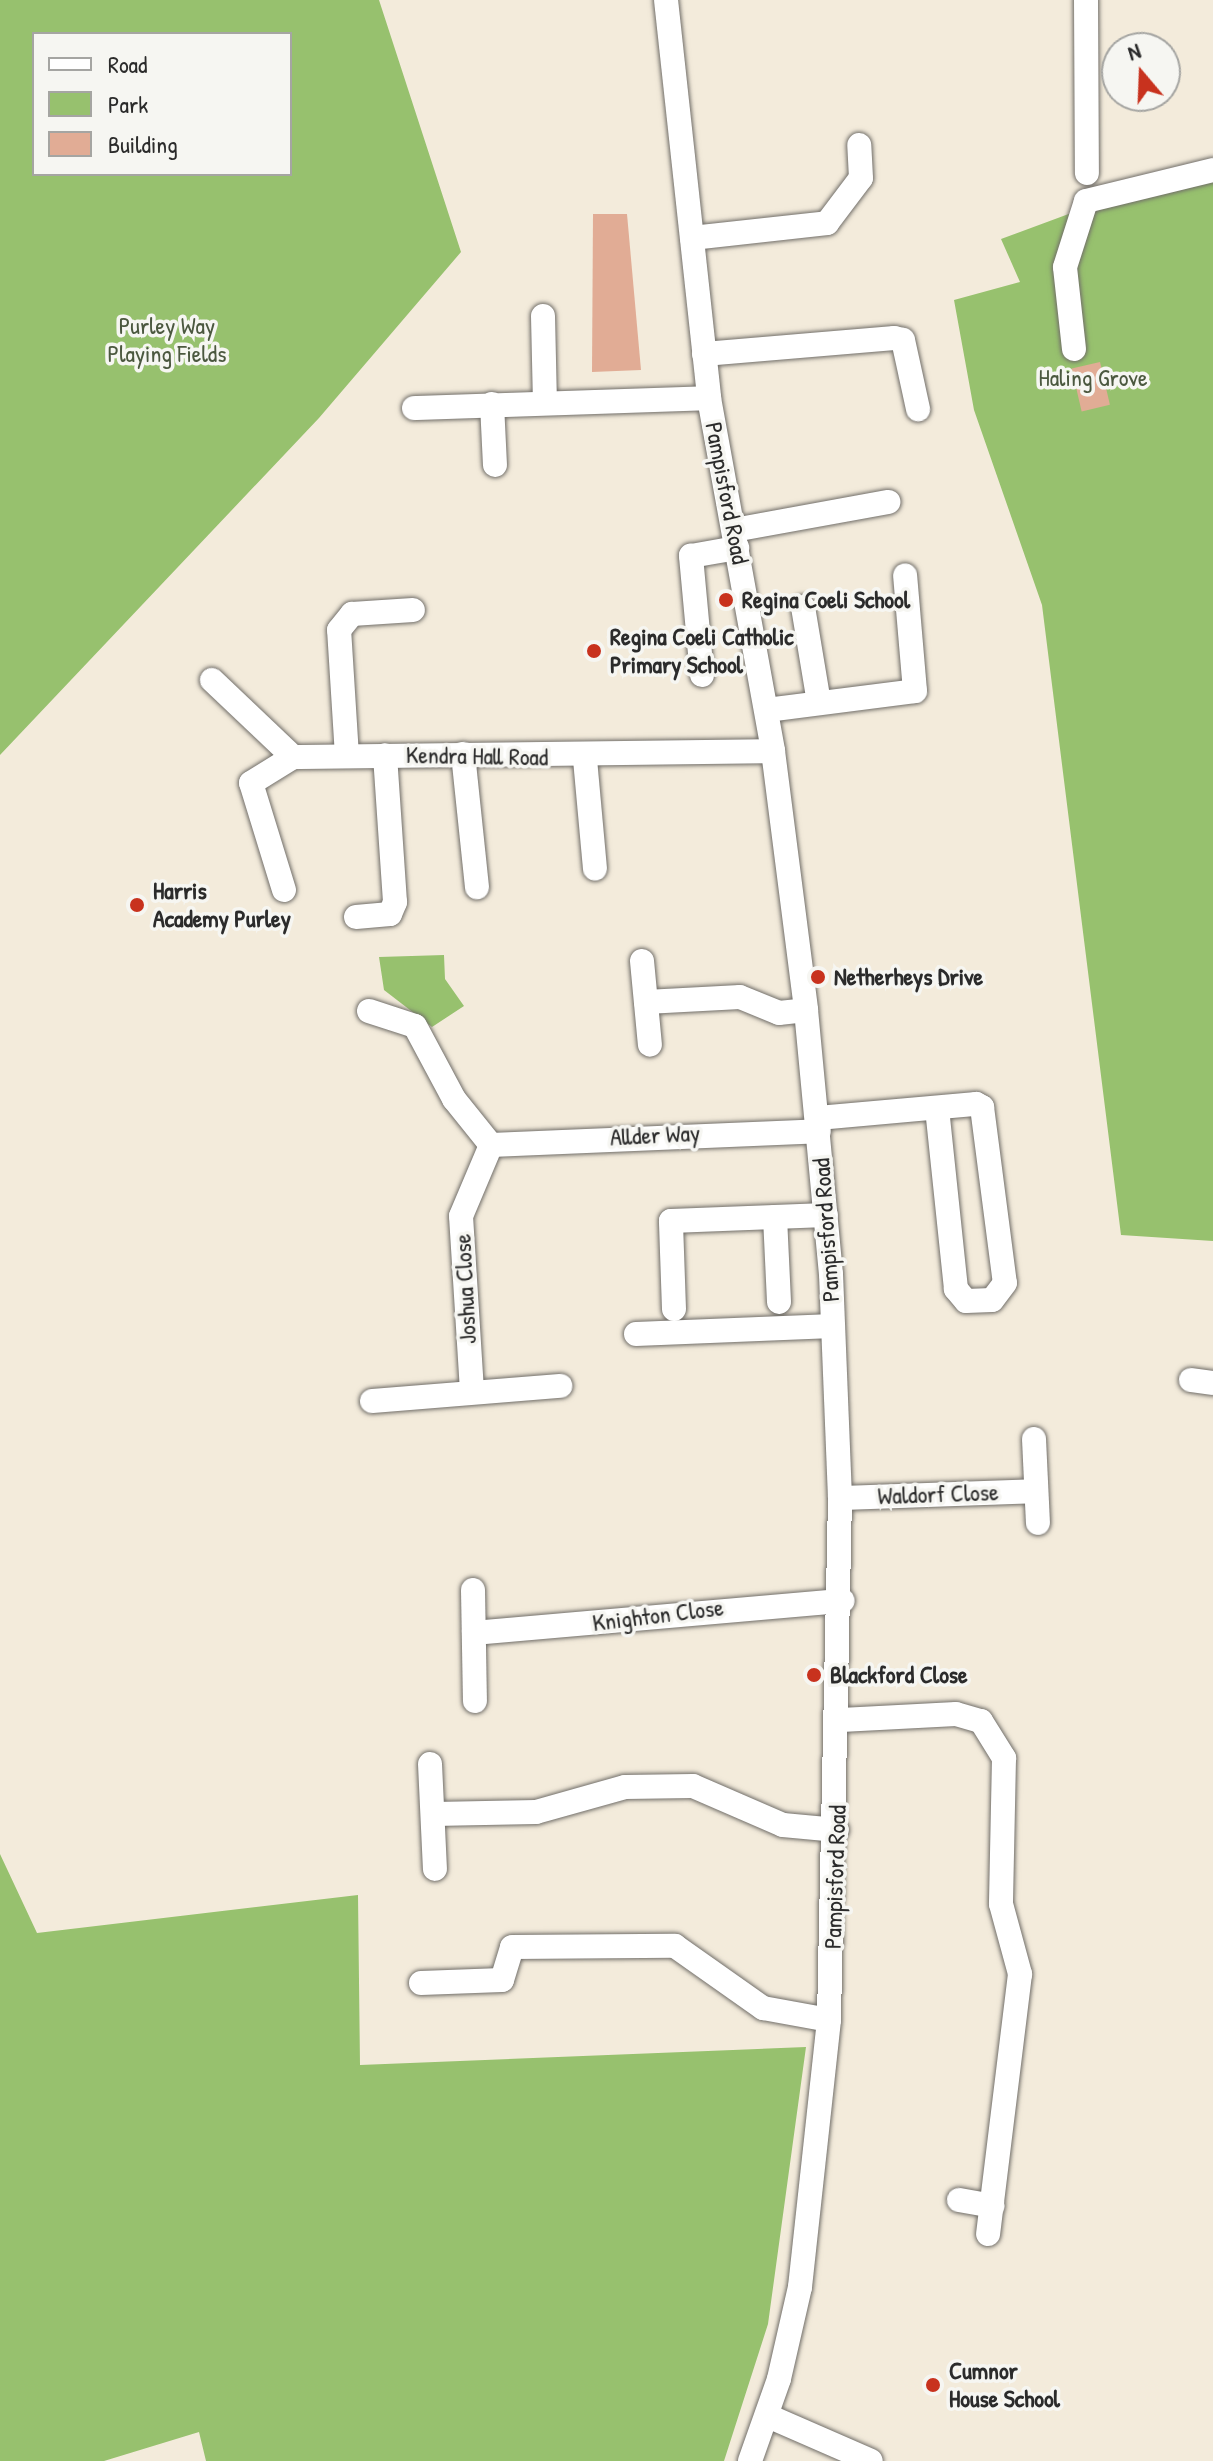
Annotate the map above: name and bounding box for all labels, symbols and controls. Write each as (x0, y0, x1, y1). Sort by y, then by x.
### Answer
legend (32, 32, 292, 176)
north arrow (1101, 32, 1181, 112)
text: N (1123, 35, 1144, 67)
text: Road (108, 48, 147, 80)
text: Park (108, 88, 148, 120)
text: Building (108, 128, 178, 160)
park label: Purley Way Playing Fields (108, 312, 226, 368)
park label: Haling Grove (1038, 364, 1148, 392)
street label: Pampisford Road (699, 420, 755, 566)
place label: Regina Coeli School (742, 586, 910, 614)
marker: Regina Coeli School (717, 591, 735, 609)
place label: Regina Coeli Catholic Primary School (610, 623, 794, 679)
marker: Regina Coeli Catholic Primary School (585, 642, 603, 660)
street label: Kendra Hall Road (406, 740, 548, 772)
place label: Harris Academy Purley (153, 877, 291, 933)
marker: Harris Academy Purley (128, 896, 146, 914)
place label: Netherheys Drive (834, 963, 983, 991)
marker: Netherheys Drive (809, 968, 827, 986)
street label: Allder Way (609, 1118, 701, 1152)
street label: Pampisford Road (807, 1157, 845, 1303)
street label: Joshua Close (448, 1233, 482, 1345)
street label: Waldorf Close (877, 1477, 999, 1511)
street label: Knighton Close (591, 1593, 725, 1637)
place label: Blackford Close (830, 1661, 968, 1689)
marker: Blackford Close (805, 1666, 823, 1684)
street label: Pampisford Road (818, 1805, 852, 1949)
place label: Cumnor House School (949, 2357, 1060, 2413)
marker: Cumnor House School (924, 2376, 942, 2394)

